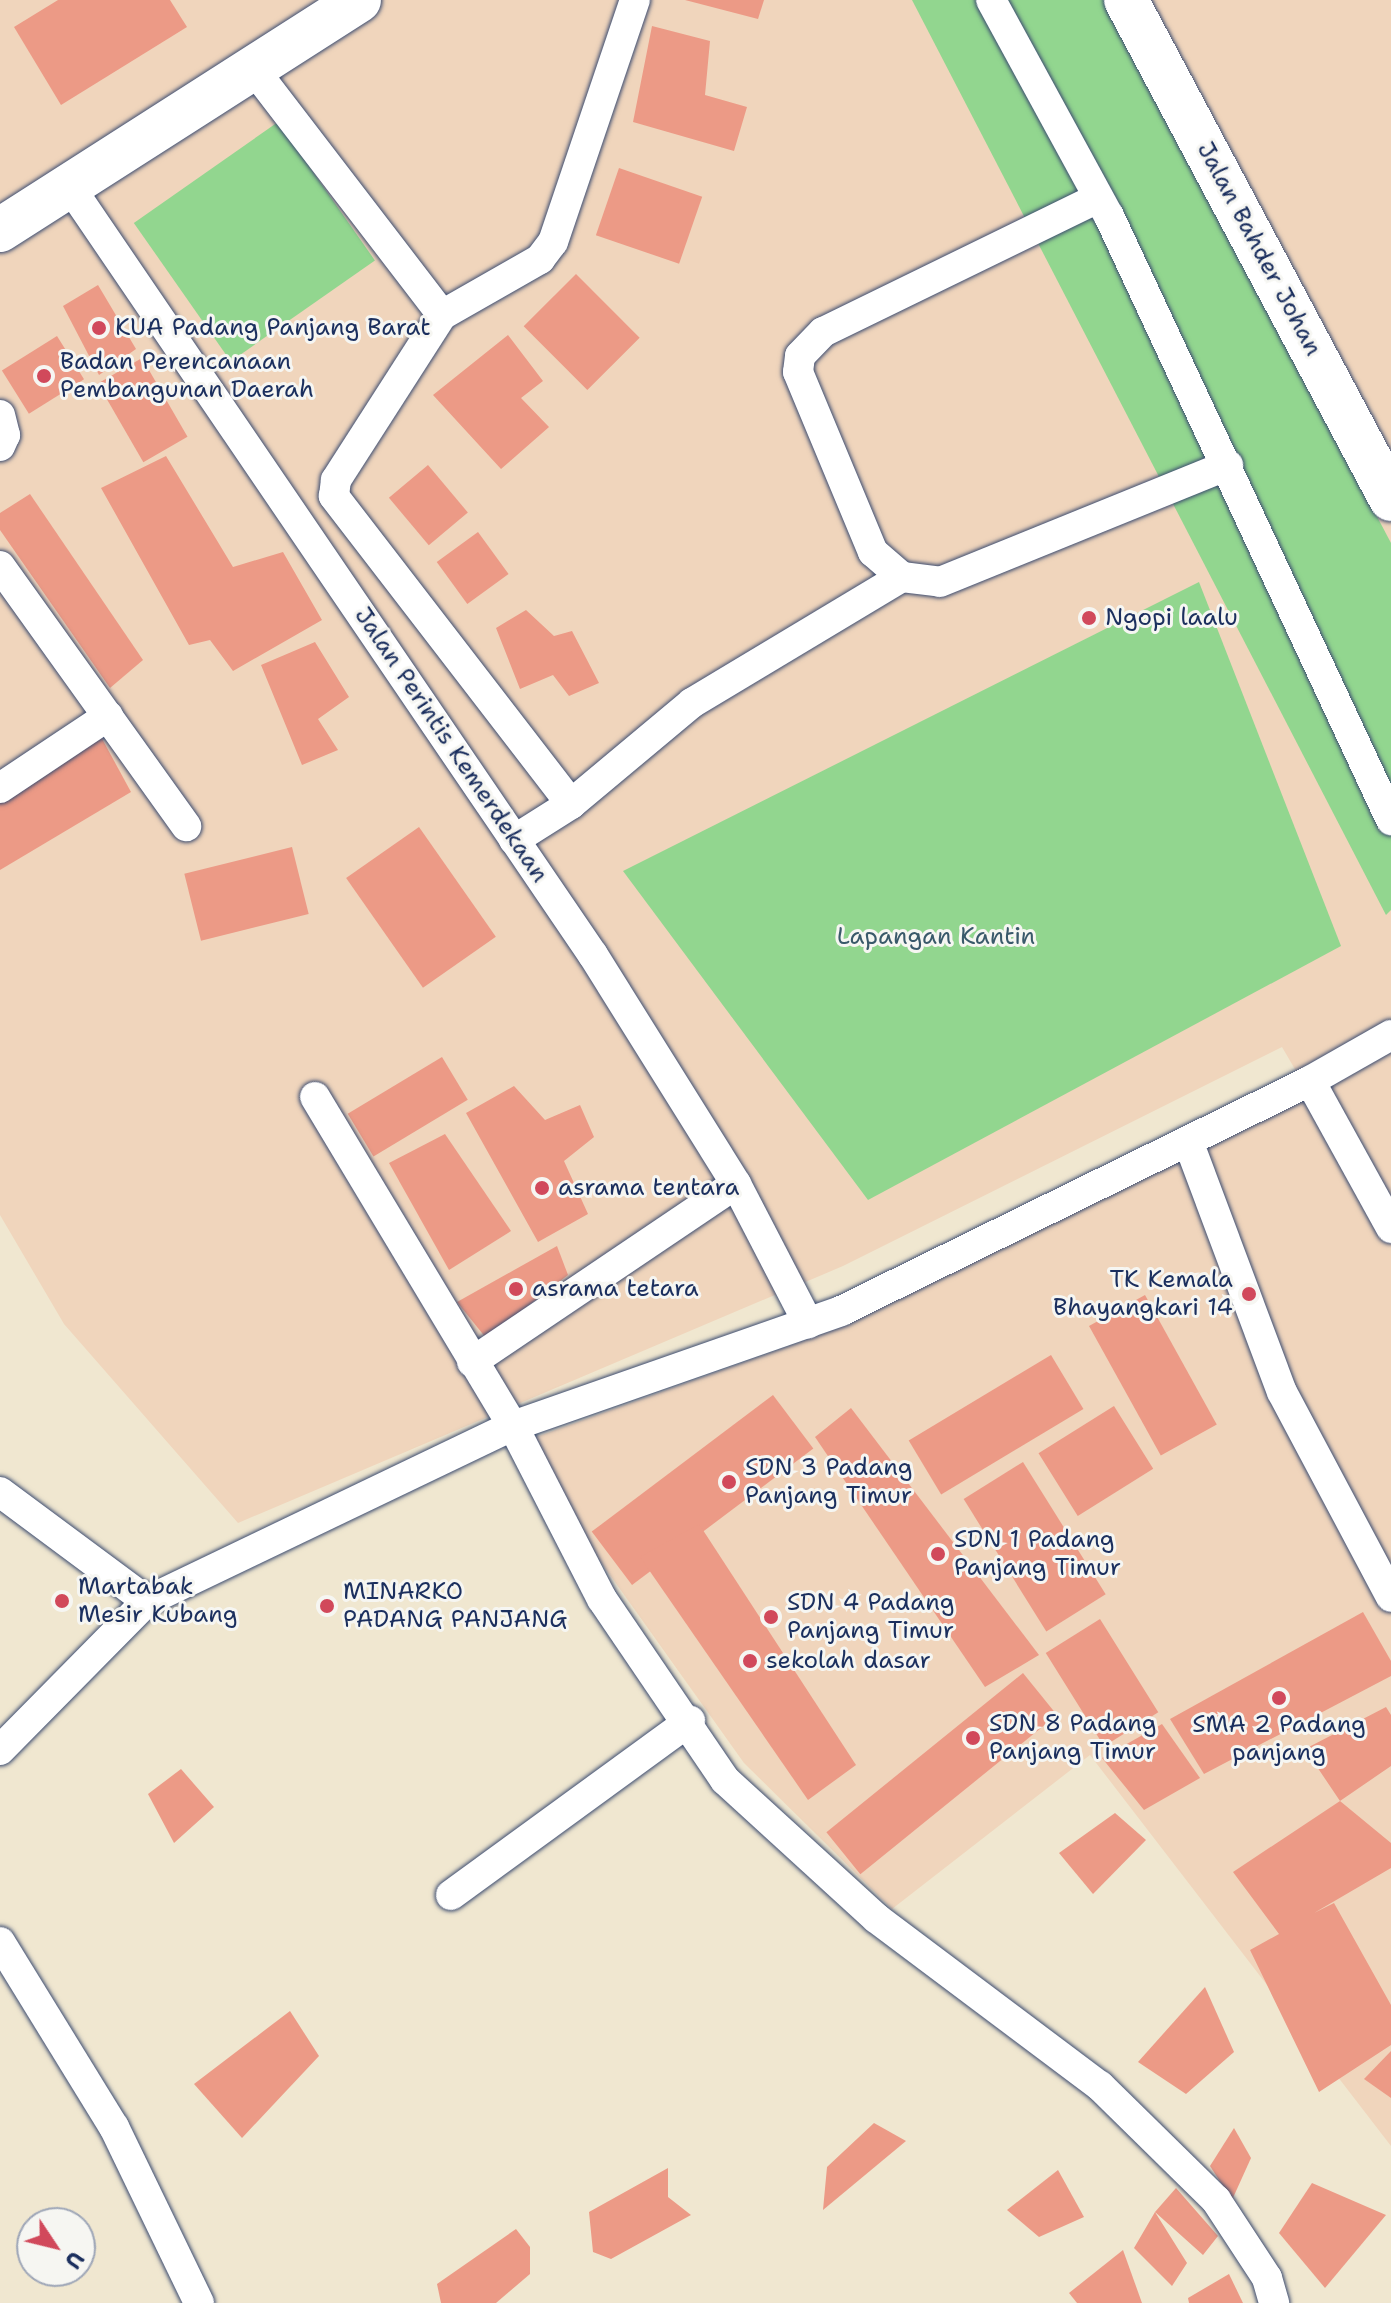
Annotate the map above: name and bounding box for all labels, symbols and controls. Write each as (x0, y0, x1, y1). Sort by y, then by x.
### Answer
street label: Jalan Bahder Johan (1190, 137, 1328, 361)
place label: KUA Padang Panjang Barat (115, 314, 431, 342)
marker: KUA Padang Panjang Barat (90, 319, 108, 337)
place label: Badan Perencanaan Pembangunan Daerah (60, 348, 314, 404)
marker: Badan Perencanaan Pembangunan Daerah (35, 367, 53, 385)
street label: Jalan Perintis Kemerdekaan (348, 602, 554, 888)
place label: Ngopi laalu (1105, 604, 1238, 632)
marker: Ngopi laalu (1080, 609, 1098, 627)
park label: Lapangan Kantin (837, 923, 1035, 951)
place label: asrama tentara (558, 1174, 739, 1202)
marker: asrama tentara (533, 1179, 551, 1197)
place label: TK Kemala Bhayangkari 14 (1053, 1266, 1233, 1322)
place label: asrama tetara (532, 1275, 699, 1303)
marker: asrama tetara (507, 1280, 525, 1298)
marker: TK Kemala Bhayangkari 14 (1240, 1285, 1258, 1303)
place label: SDN 3 Padang Panjang Timur (745, 1454, 912, 1510)
marker: SDN 3 Padang Panjang Timur (720, 1473, 738, 1491)
place label: SDN 1 Padang Panjang Timur (954, 1526, 1121, 1582)
marker: SDN 1 Padang Panjang Timur (929, 1545, 947, 1563)
place label: Martabak Mesir Kubang (78, 1573, 237, 1629)
place label: MINARKO PADANG PANJANG (343, 1578, 567, 1634)
place label: SDN 4 Padang Panjang Timur (787, 1589, 954, 1645)
marker: Martabak Mesir Kubang (53, 1592, 71, 1610)
marker: MINARKO PADANG PANJANG (318, 1597, 336, 1615)
marker: SDN 4 Padang Panjang Timur (762, 1608, 780, 1626)
place label: sekolah dasar (766, 1647, 931, 1675)
marker: sekolah dasar (741, 1652, 759, 1670)
marker: SMA 2 Padang panjang (1270, 1689, 1288, 1707)
place label: SDN 8 Padang Panjang Timur (989, 1710, 1156, 1766)
place label: SMA 2 Padang panjang (1192, 1711, 1366, 1767)
marker: SDN 8 Padang Panjang Timur (964, 1729, 982, 1747)
north arrow (16, 2207, 96, 2287)
text: U (58, 2245, 91, 2274)

